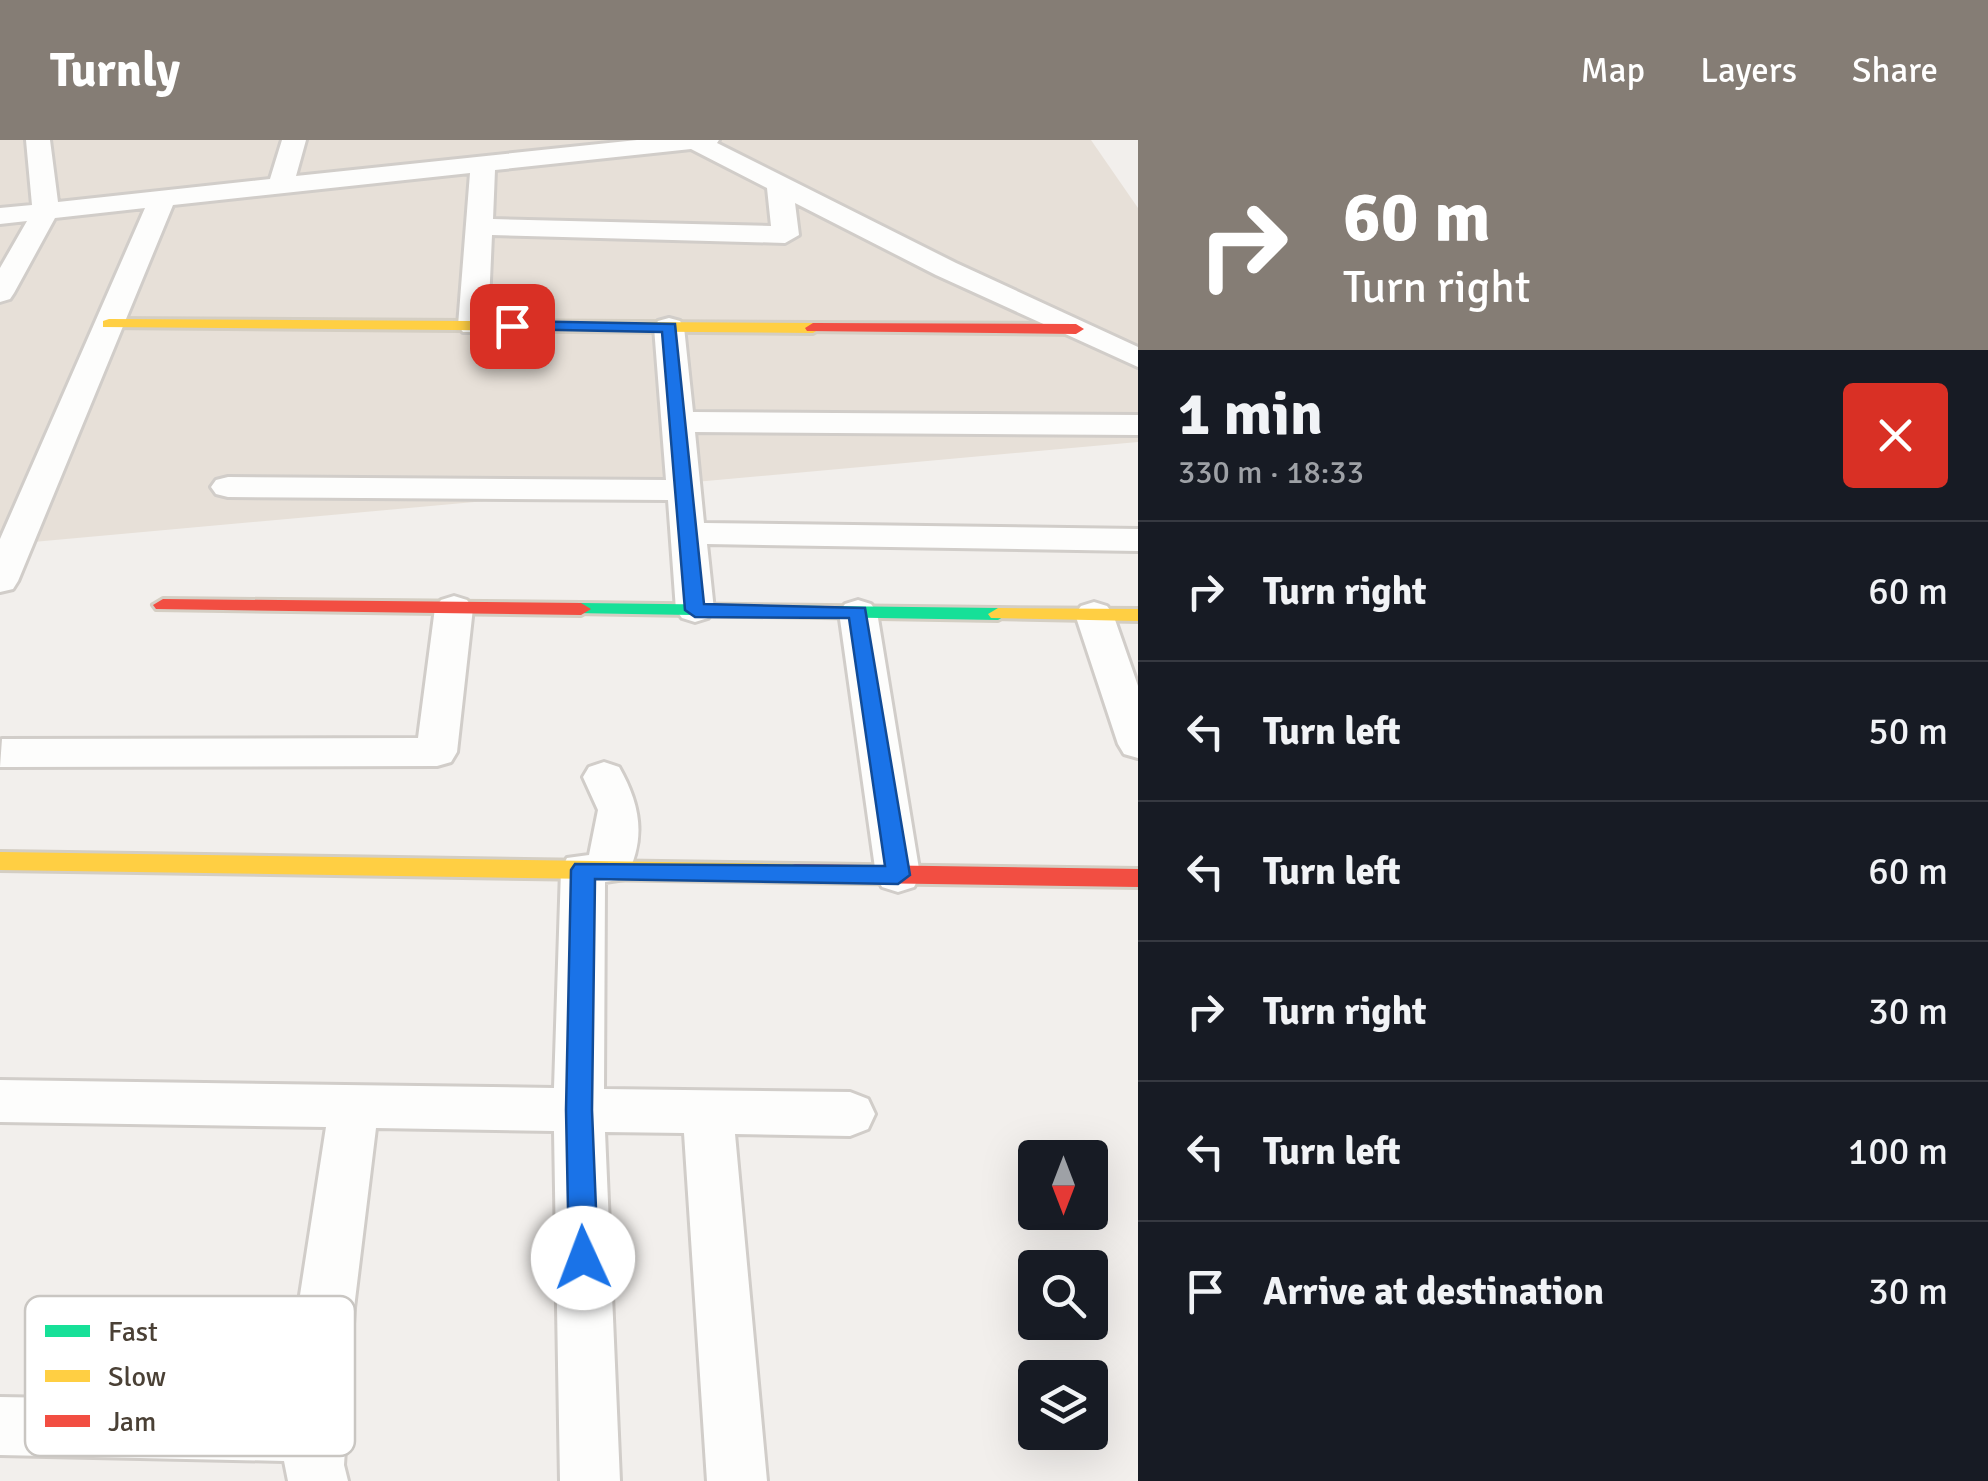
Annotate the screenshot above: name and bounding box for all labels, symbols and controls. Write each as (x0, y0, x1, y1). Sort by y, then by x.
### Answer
text: Turnly (50, 41, 180, 100)
text: Map (1581, 49, 1645, 92)
text: Layers (1700, 49, 1797, 92)
text: Share (1852, 49, 1938, 92)
text: 60 m (1343, 174, 1491, 260)
icon: right (1178, 180, 1308, 310)
text: Turn right (1343, 260, 1531, 315)
pin (470, 284, 555, 369)
icon: arrive (485, 299, 540, 354)
text: 1 min (1178, 378, 1323, 452)
button: close (1843, 383, 1948, 488)
text: 330 m · 18:33 (1178, 453, 1364, 492)
icon: right (1178, 564, 1233, 619)
text: Turn right (1263, 568, 1427, 615)
text: 60 m (1868, 568, 1948, 615)
icon: left (1178, 704, 1233, 759)
text: Turn left (1263, 708, 1401, 755)
text: 50 m (1868, 708, 1948, 755)
icon: left (1178, 844, 1233, 899)
text: Turn left (1263, 848, 1401, 895)
text: 60 m (1868, 848, 1948, 895)
icon: right (1178, 984, 1233, 1039)
text: Turn right (1263, 988, 1427, 1035)
text: 30 m (1868, 988, 1948, 1035)
icon: left (1178, 1124, 1233, 1179)
text: Turn left (1263, 1128, 1401, 1175)
text: 100 m (1848, 1128, 1948, 1175)
north arrow (1018, 1140, 1108, 1230)
map controls (1018, 1140, 1108, 1450)
position arrow (531, 1206, 635, 1310)
button: search (1018, 1250, 1108, 1340)
icon: arrive (1178, 1264, 1233, 1319)
text: Arrive at destination (1263, 1268, 1604, 1315)
text: 30 m (1868, 1268, 1948, 1315)
legend (25, 1296, 355, 1456)
text: Fast (108, 1315, 158, 1349)
text: Slow (108, 1360, 166, 1394)
button: layers (1018, 1360, 1108, 1450)
text: Jam (108, 1405, 156, 1439)

